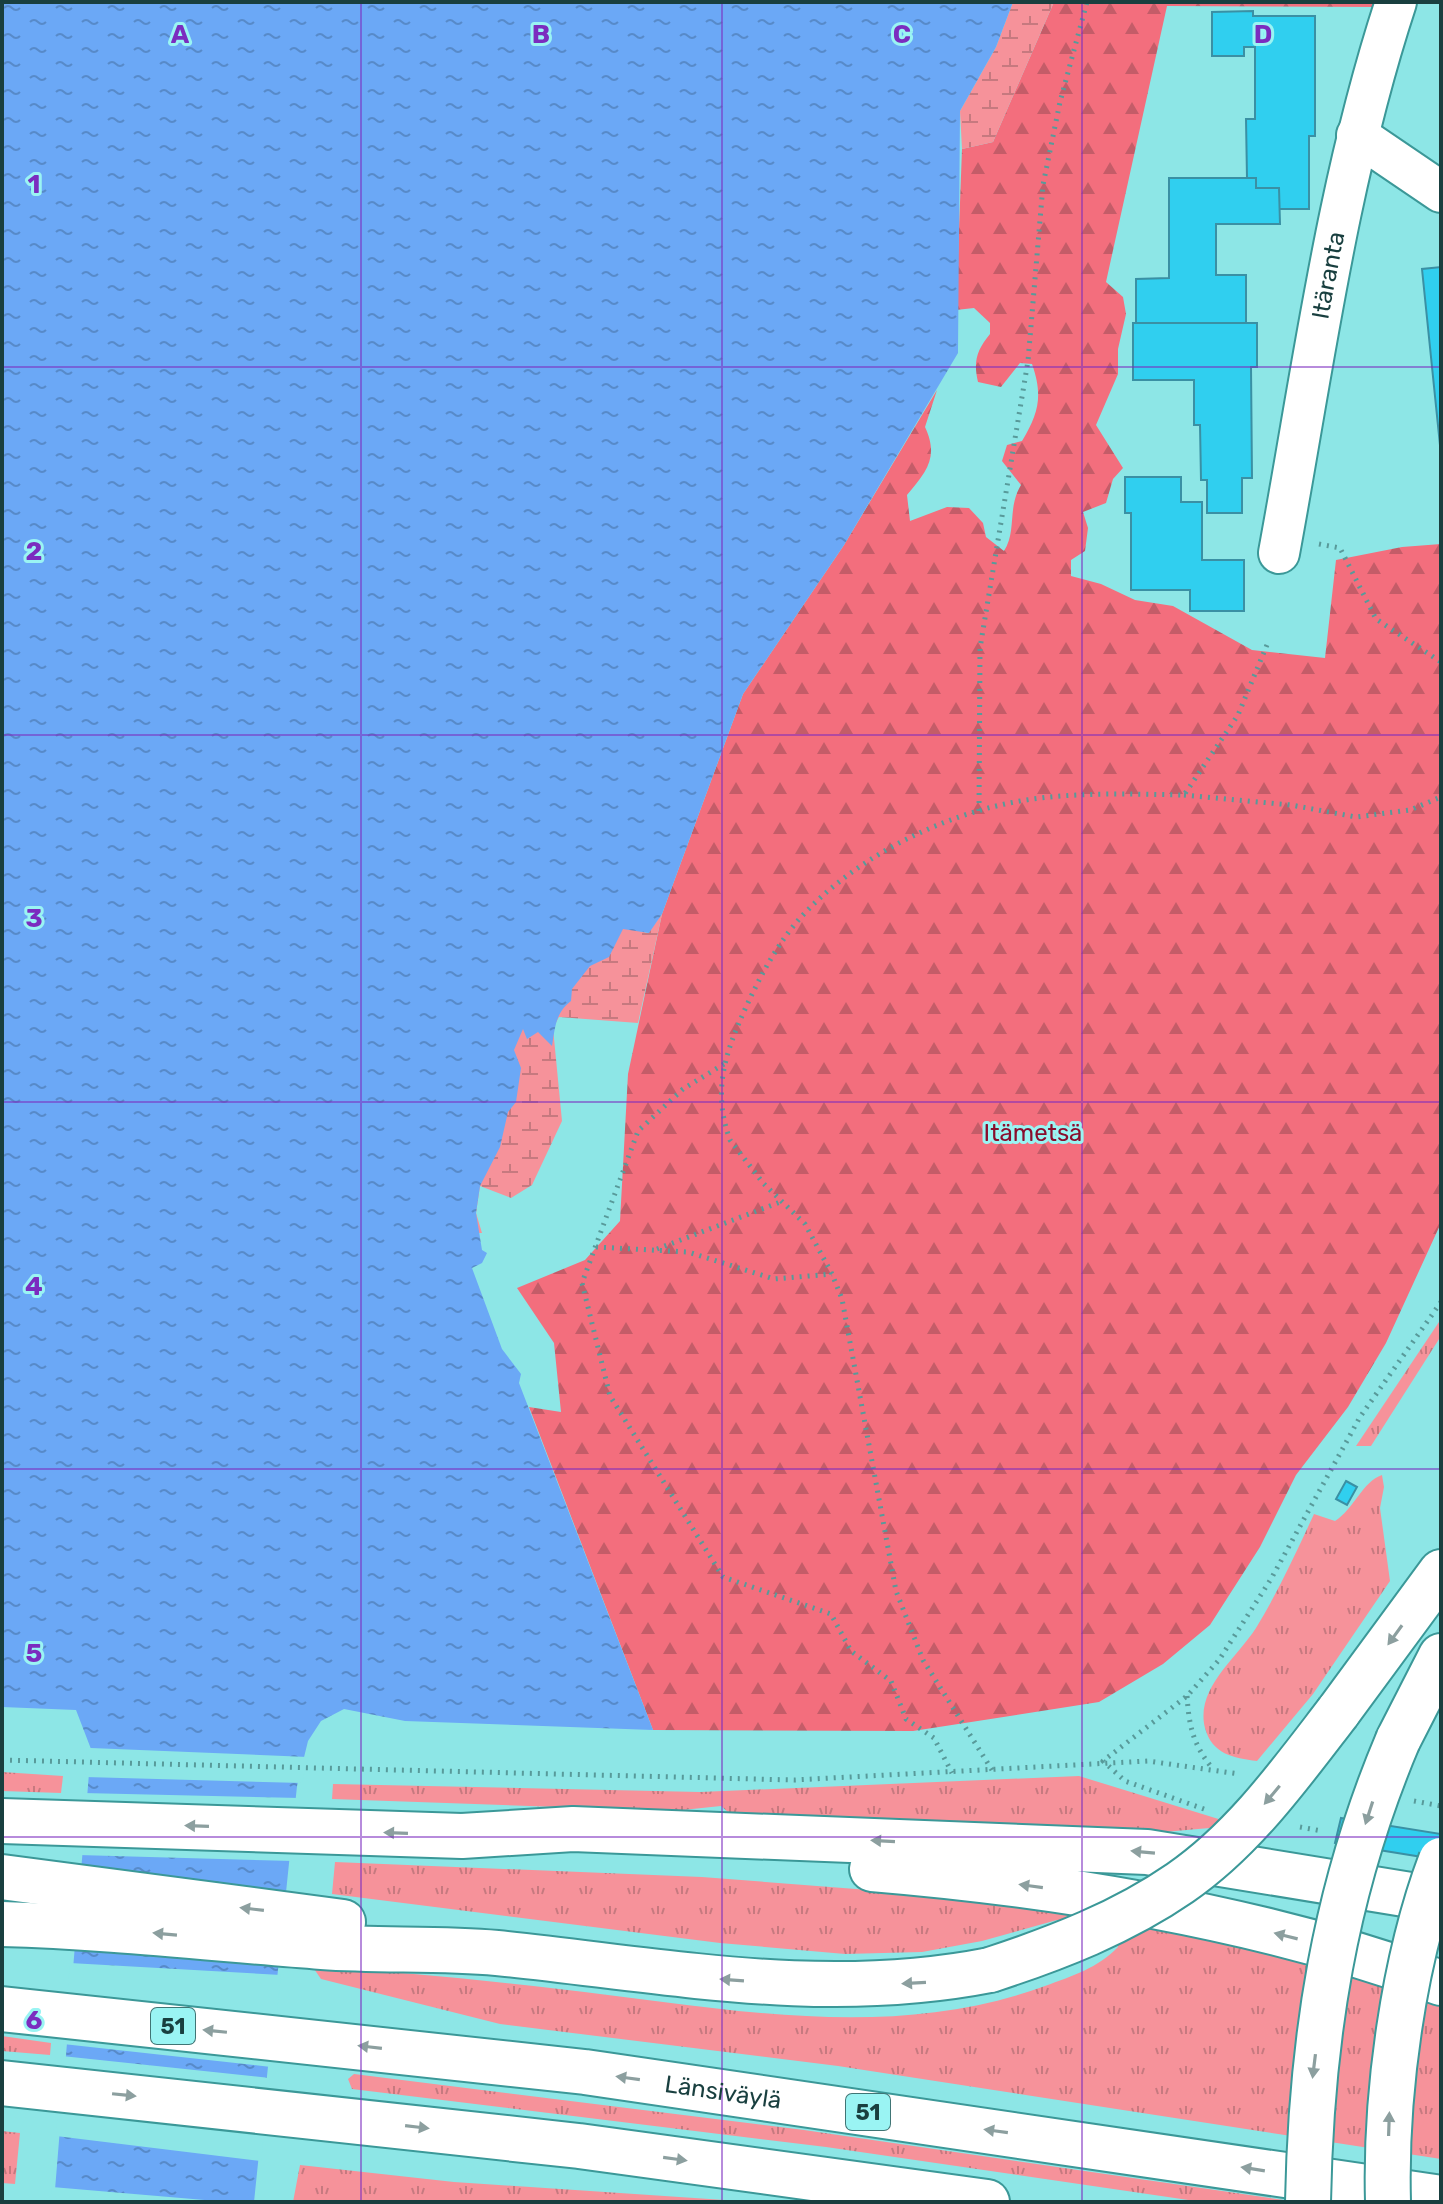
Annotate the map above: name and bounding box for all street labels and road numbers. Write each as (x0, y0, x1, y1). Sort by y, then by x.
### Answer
street label: Itäranta (1306, 229, 1350, 321)
road number: 51 (151, 2008, 195, 2044)
street label: Länsiväylä (663, 2070, 783, 2115)
road number: 51 (846, 2094, 890, 2130)

